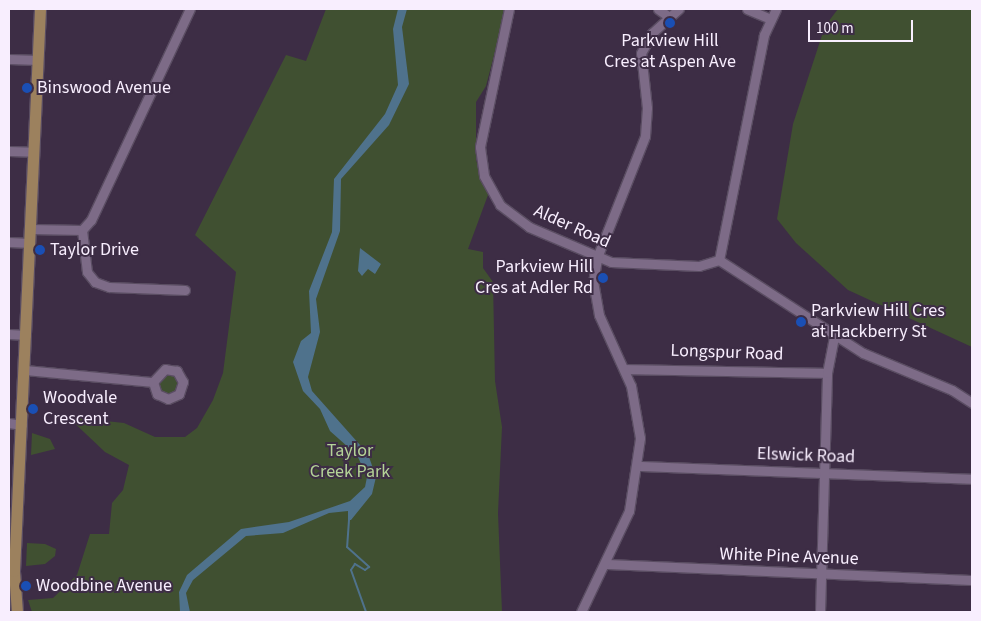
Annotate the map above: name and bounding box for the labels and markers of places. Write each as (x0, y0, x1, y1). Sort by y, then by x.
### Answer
marker: Parkview Hill Cres at Aspen Ave (664, 17, 676, 29)
place label: Parkview Hill Cres at Aspen Ave (604, 31, 736, 74)
place label: Binswood Avenue (37, 77, 171, 99)
marker: Binswood Avenue (21, 82, 33, 94)
place label: Taylor Drive (50, 239, 139, 261)
marker: Taylor Drive (34, 244, 46, 256)
place label: Parkview Hill Cres at Adler Rd (475, 257, 593, 300)
marker: Parkview Hill Cres at Adler Rd (597, 272, 609, 284)
place label: Parkview Hill Cres at Hackberry St (811, 301, 945, 344)
marker: Parkview Hill Cres at Hackberry St (795, 316, 807, 328)
place label: Woodvale Crescent (43, 388, 117, 430)
marker: Woodvale Crescent (27, 403, 39, 415)
place label: Woodbine Avenue (36, 575, 172, 597)
marker: Woodbine Avenue (20, 580, 32, 592)

